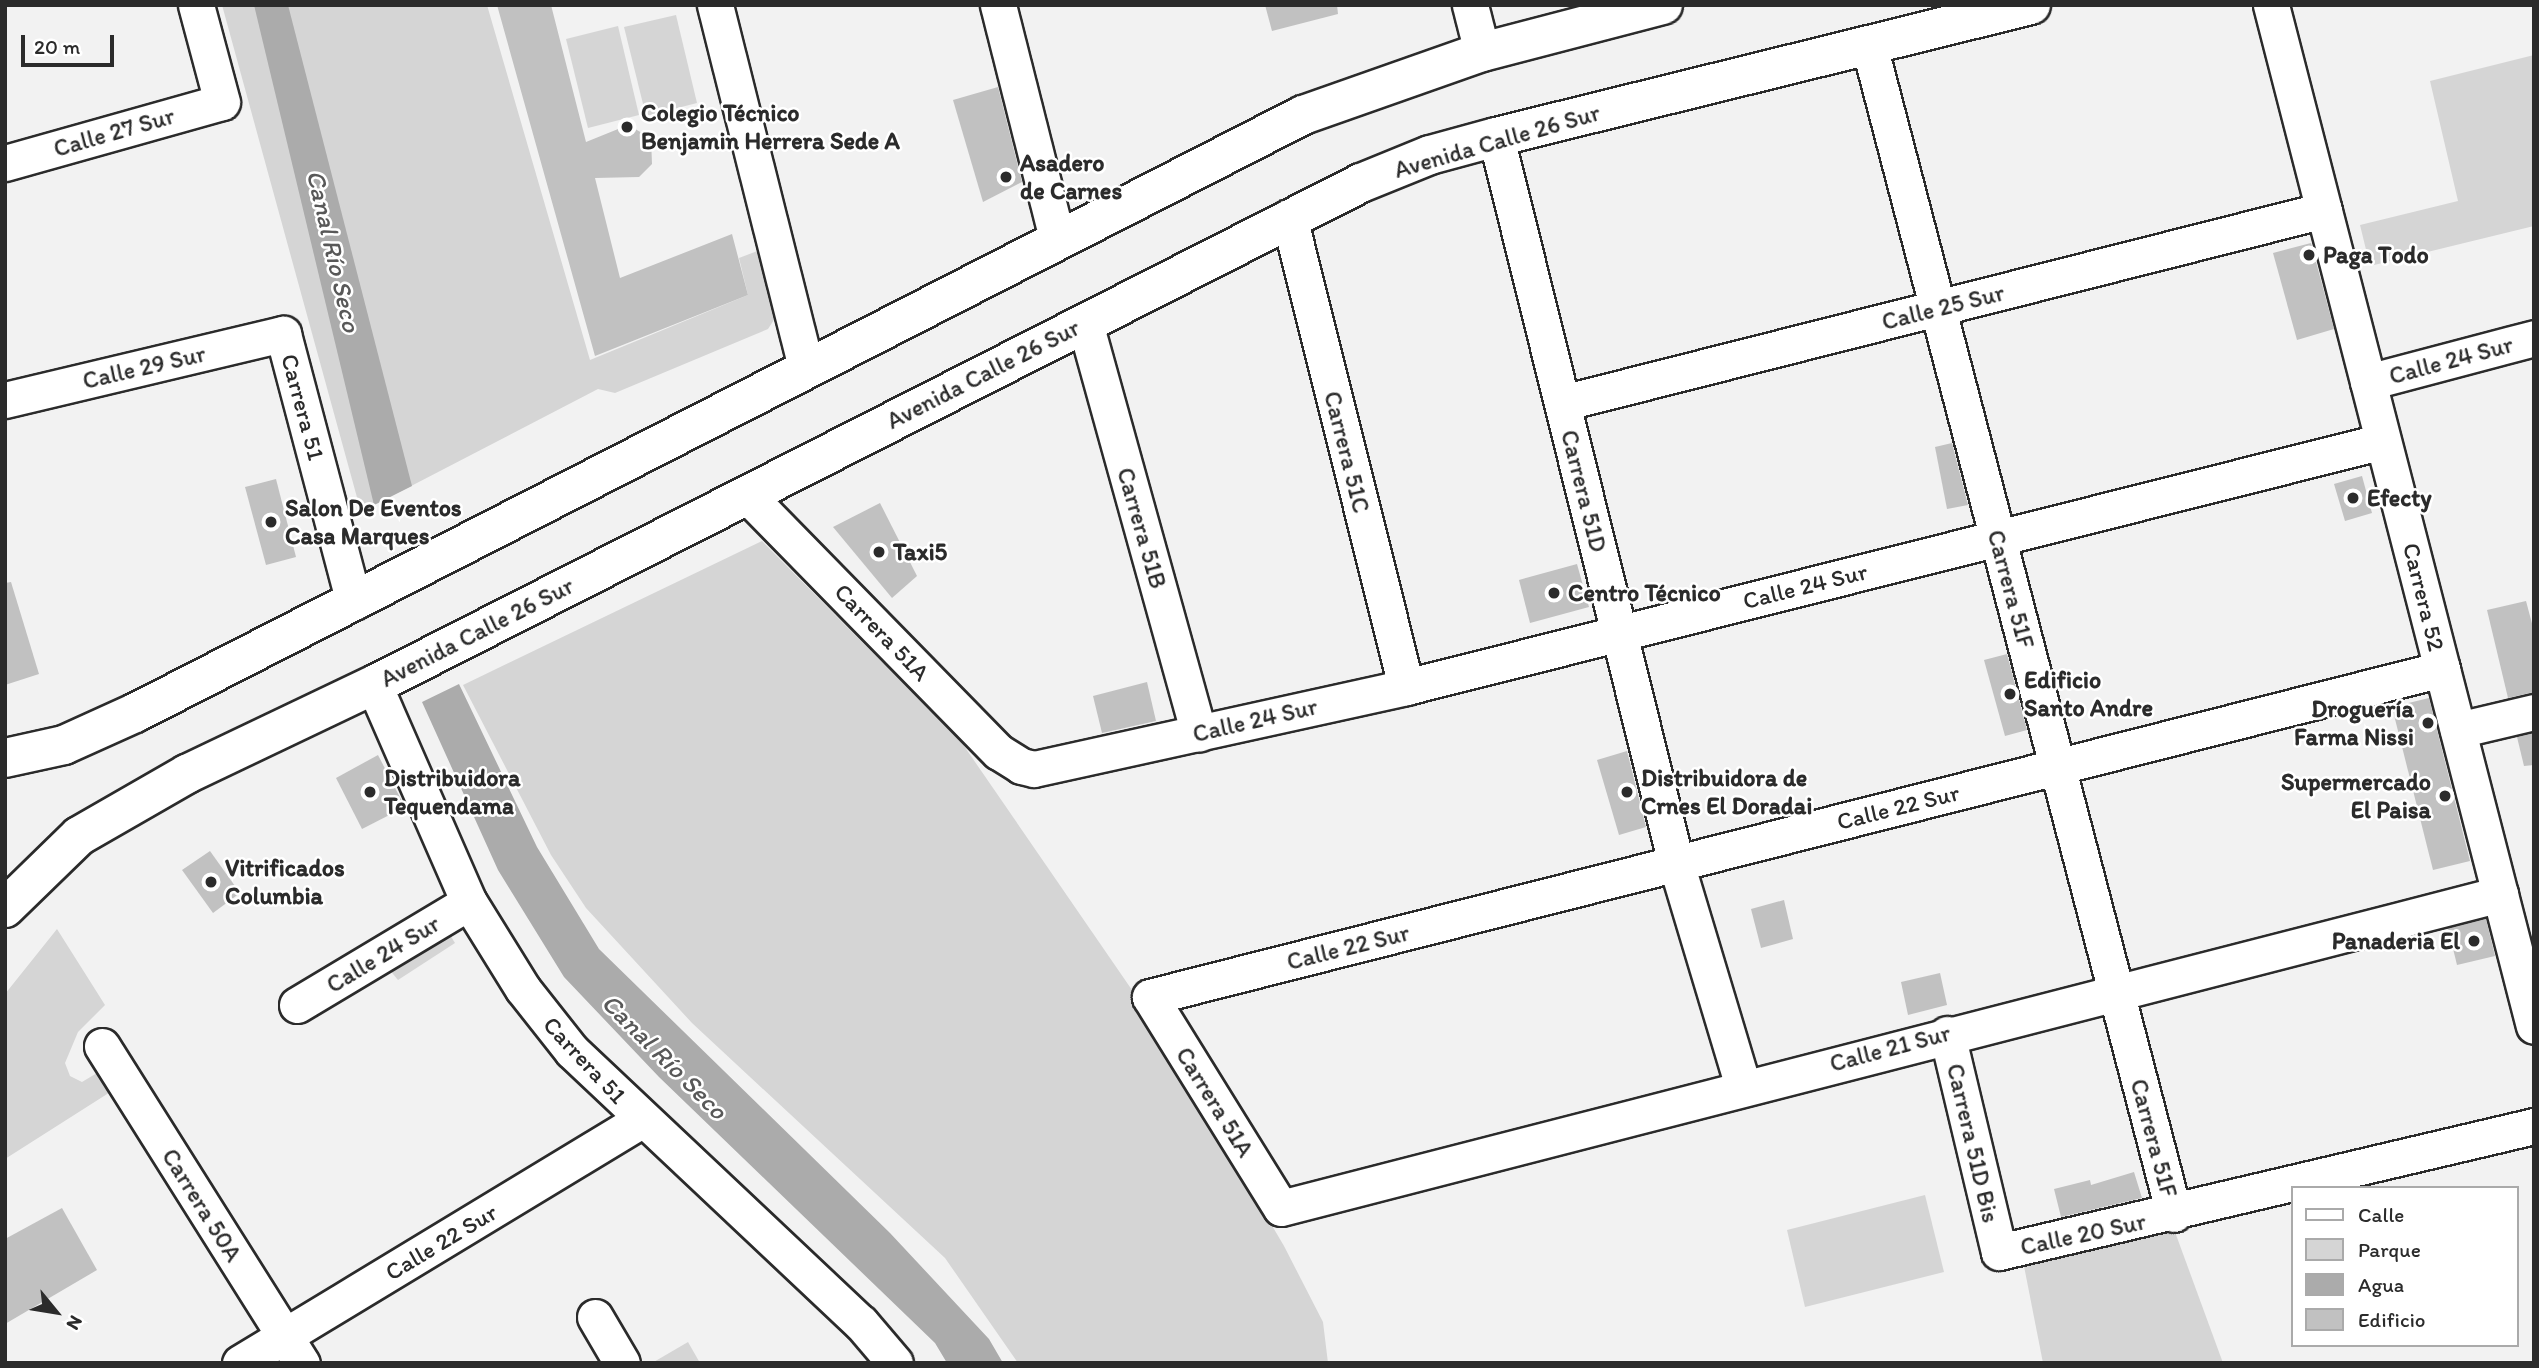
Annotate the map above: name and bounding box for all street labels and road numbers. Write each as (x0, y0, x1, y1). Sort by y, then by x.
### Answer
street label: Avenida Calle 26 Sur (1391, 98, 1603, 184)
street label: Calle 27 Sur (50, 101, 178, 163)
street label: Calle 25 Sur (1879, 278, 2007, 336)
street label: Avenida Calle 26 Sur (882, 313, 1084, 435)
street label: Calle 24 Sur (2386, 330, 2516, 390)
street label: Calle 29 Sur (80, 339, 208, 395)
street label: Carrera 51 (275, 351, 331, 463)
street label: Carrera 51C (1318, 388, 1376, 516)
street label: Carrera 51D (1555, 427, 1613, 555)
street label: Carrera 51B (1111, 464, 1173, 592)
street label: Carrera 51F (1981, 527, 2041, 651)
street label: Carrera 52 (2397, 540, 2451, 654)
street label: Calle 24 Sur (1740, 557, 1870, 615)
street label: Avenida Calle 26 Sur (376, 571, 578, 693)
street label: Carrera 51A (828, 577, 936, 687)
street label: Calle 24 Sur (1190, 692, 1320, 748)
street label: Calle 22 Sur (1834, 778, 1962, 836)
street label: Calle 24 Sur (321, 909, 445, 999)
street label: Calle 22 Sur (1284, 918, 1412, 976)
street label: Carrera 51 (537, 1010, 633, 1110)
street label: Calle 21 Sur (1826, 1018, 1954, 1078)
street label: Carrera 51A (1170, 1042, 1260, 1162)
street label: Carrera 51D Bis (1941, 1061, 2005, 1225)
street label: Carrera 51F (2124, 1076, 2184, 1200)
street label: Carrera 50A (156, 1143, 248, 1267)
street label: Calle 22 Sur (380, 1197, 502, 1287)
street label: Calle 20 Sur (2018, 1207, 2148, 1261)

